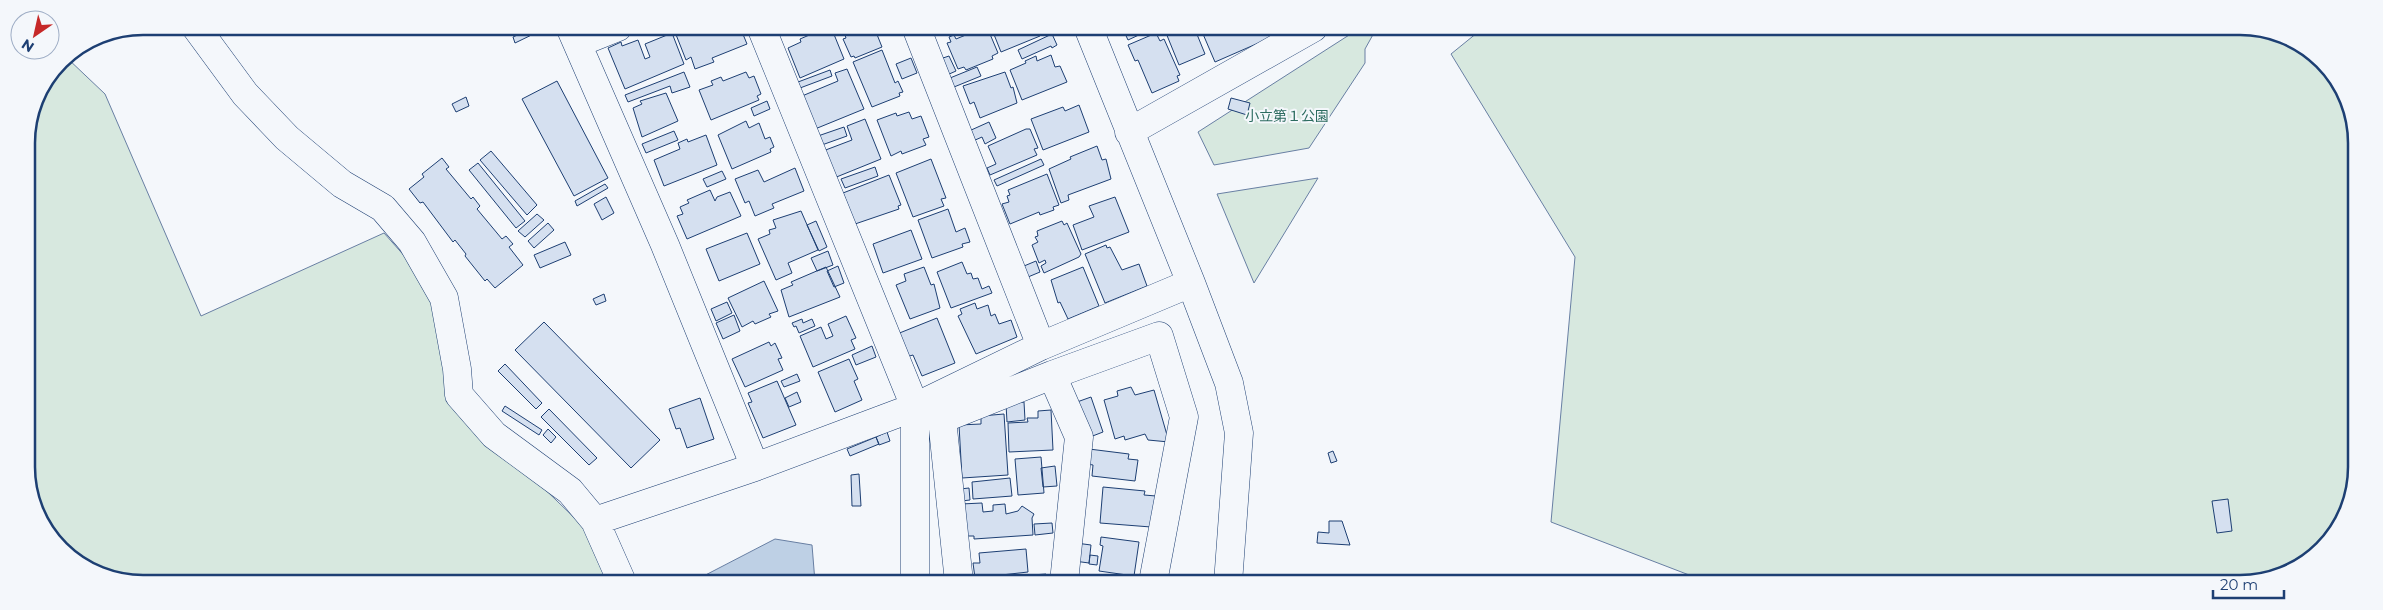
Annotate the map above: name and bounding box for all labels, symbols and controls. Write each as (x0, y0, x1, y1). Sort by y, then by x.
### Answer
north arrow (10, 10, 60, 60)
text: N (18, 35, 37, 56)
park label: 小立第１公園 (1245, 107, 1329, 125)
scale bar (2213, 568, 2284, 600)
text: 20 m (2220, 575, 2258, 594)

